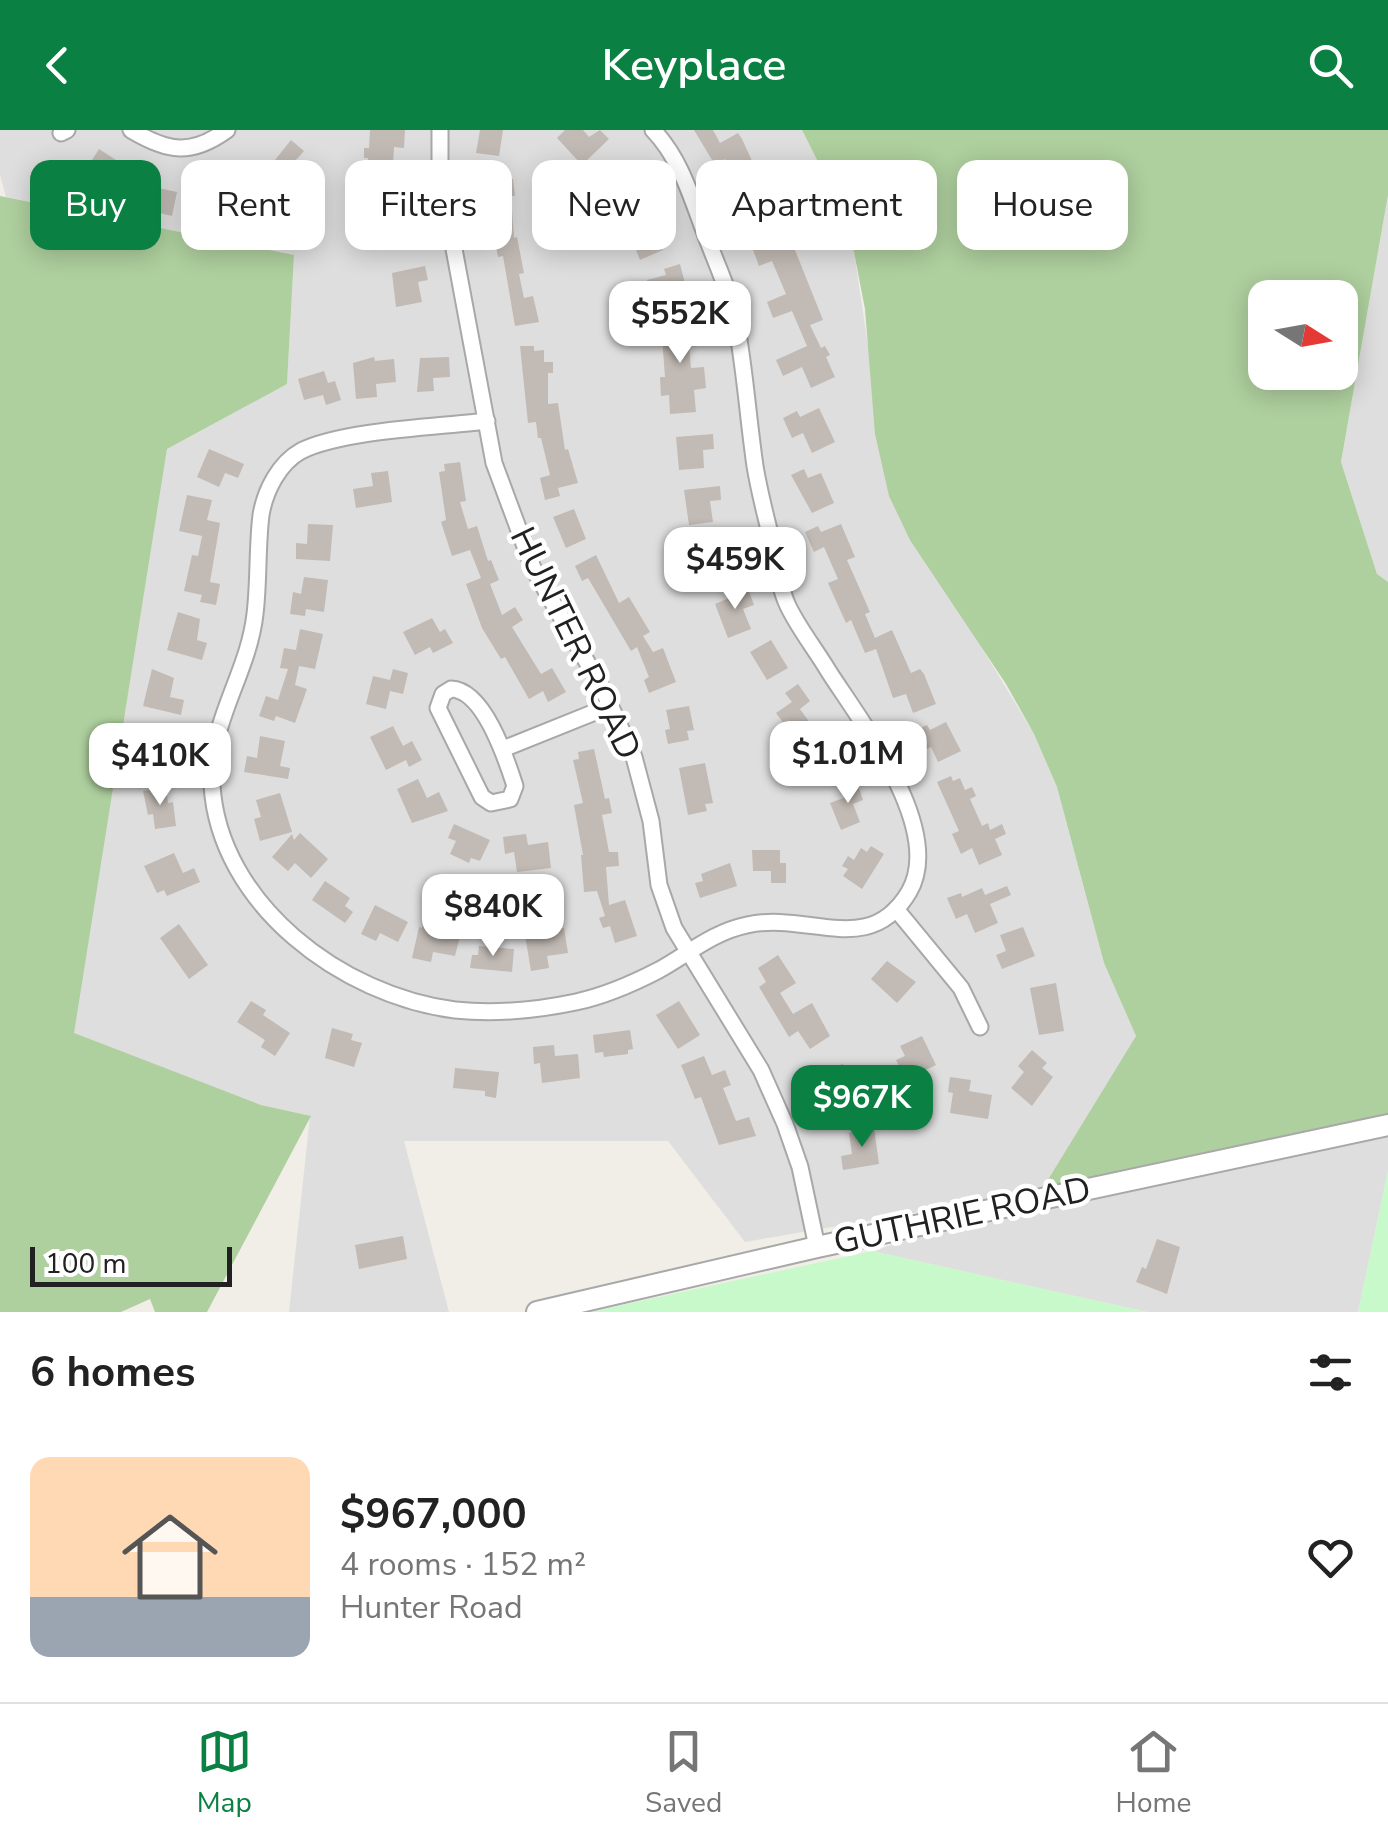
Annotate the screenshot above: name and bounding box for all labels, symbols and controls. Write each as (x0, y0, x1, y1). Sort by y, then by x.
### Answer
text: Keyplace (602, 35, 786, 96)
icon: back (30, 38, 85, 93)
icon: search (1303, 38, 1358, 93)
chip: Buy (30, 160, 161, 250)
chip: Rent (181, 160, 325, 250)
chip: Filters (345, 160, 512, 250)
chip: New (532, 160, 676, 250)
chip: Apartment (696, 160, 937, 250)
chip: House (957, 160, 1128, 250)
north arrow (1248, 280, 1358, 390)
map controls (1248, 280, 1358, 390)
pin: $552K (610, 281, 750, 366)
text: $552K (631, 292, 729, 335)
street label: HUNTER ROAD (499, 519, 652, 767)
pin: $459K (665, 527, 805, 612)
text: $459K (686, 538, 784, 581)
pin: $1.01M (767, 721, 929, 806)
pin: $410K (90, 723, 230, 808)
text: $1.01M (792, 732, 904, 775)
text: $410K (111, 734, 209, 777)
pin: $840K (423, 874, 563, 959)
text: $840K (444, 885, 542, 928)
pin: $967K (792, 1065, 932, 1150)
text: $967K (813, 1076, 911, 1119)
street label: GUTHRIE ROAD (829, 1165, 1095, 1266)
scale bar (30, 1242, 232, 1286)
text: 100 m (45, 1245, 127, 1283)
text: 6 homes (30, 1344, 195, 1401)
icon: filters (1303, 1345, 1358, 1400)
text: $967,000 (340, 1486, 527, 1543)
icon: home (110, 1497, 230, 1617)
icon: heart (1303, 1530, 1358, 1585)
text: 4 rooms · 152 m² (340, 1543, 586, 1586)
text: Hunter Road (340, 1586, 523, 1629)
tab: Map (197, 1724, 252, 1822)
tab: Saved (645, 1724, 722, 1822)
tab: Home (1116, 1724, 1191, 1822)

